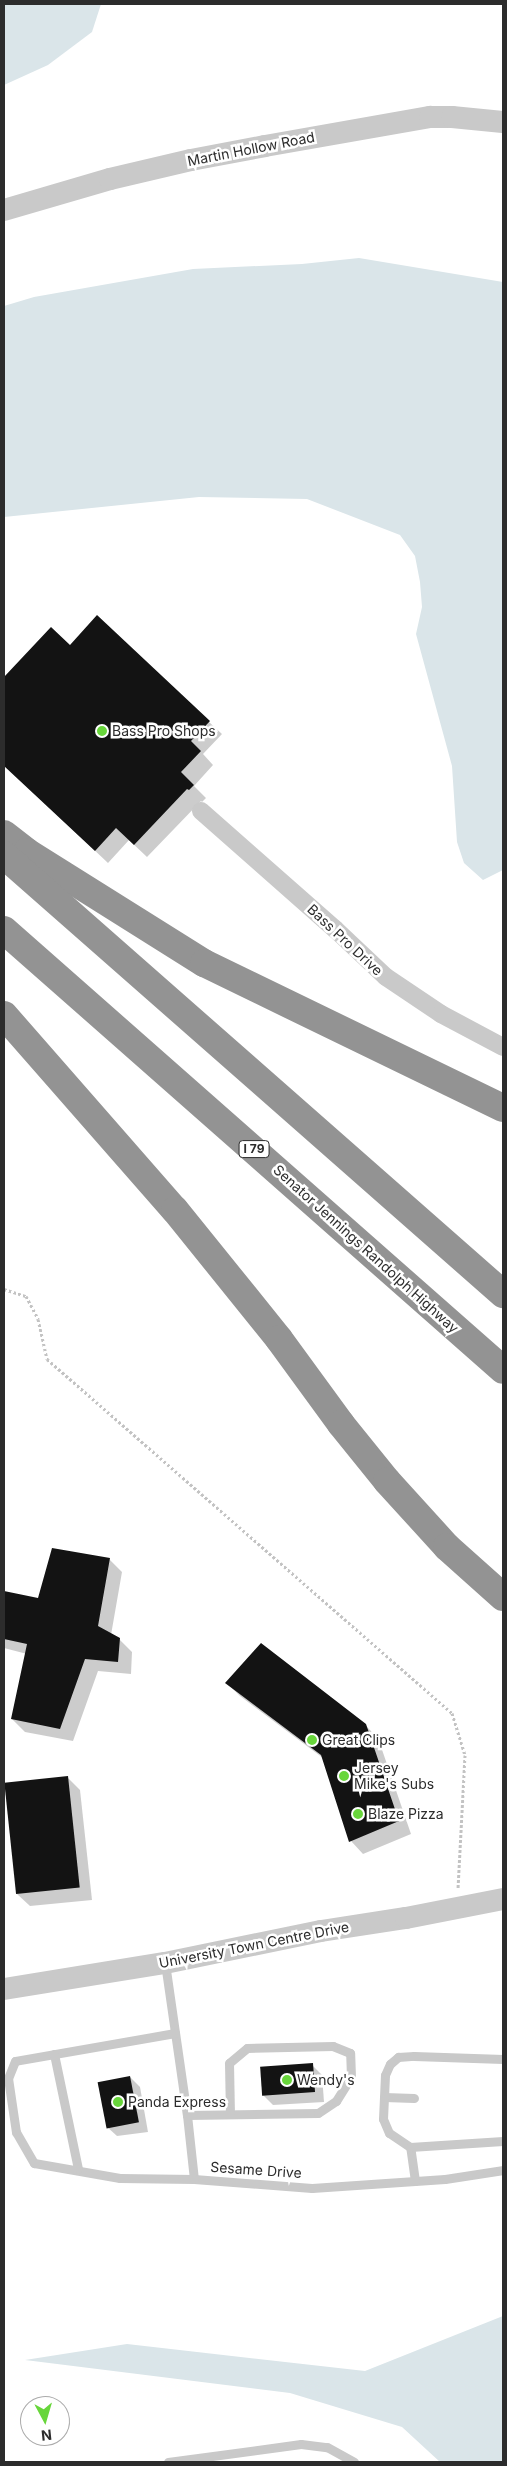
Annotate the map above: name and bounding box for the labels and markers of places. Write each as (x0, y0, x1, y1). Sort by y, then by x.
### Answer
place label: Bass Pro Shops (112, 723, 216, 739)
marker: Bass Pro Shops (96, 725, 108, 737)
place label: Great Clips (322, 1732, 395, 1748)
marker: Great Clips (306, 1734, 318, 1746)
place label: Jersey Mike's Subs (354, 1760, 434, 1792)
marker: Jersey Mike's Subs (338, 1770, 350, 1782)
place label: Blaze Pizza (368, 1806, 444, 1822)
marker: Blaze Pizza (352, 1808, 364, 1820)
place label: Wendy's (297, 2072, 355, 2088)
marker: Wendy's (281, 2074, 293, 2086)
place label: Panda Express (128, 2094, 226, 2110)
marker: Panda Express (112, 2096, 124, 2108)

